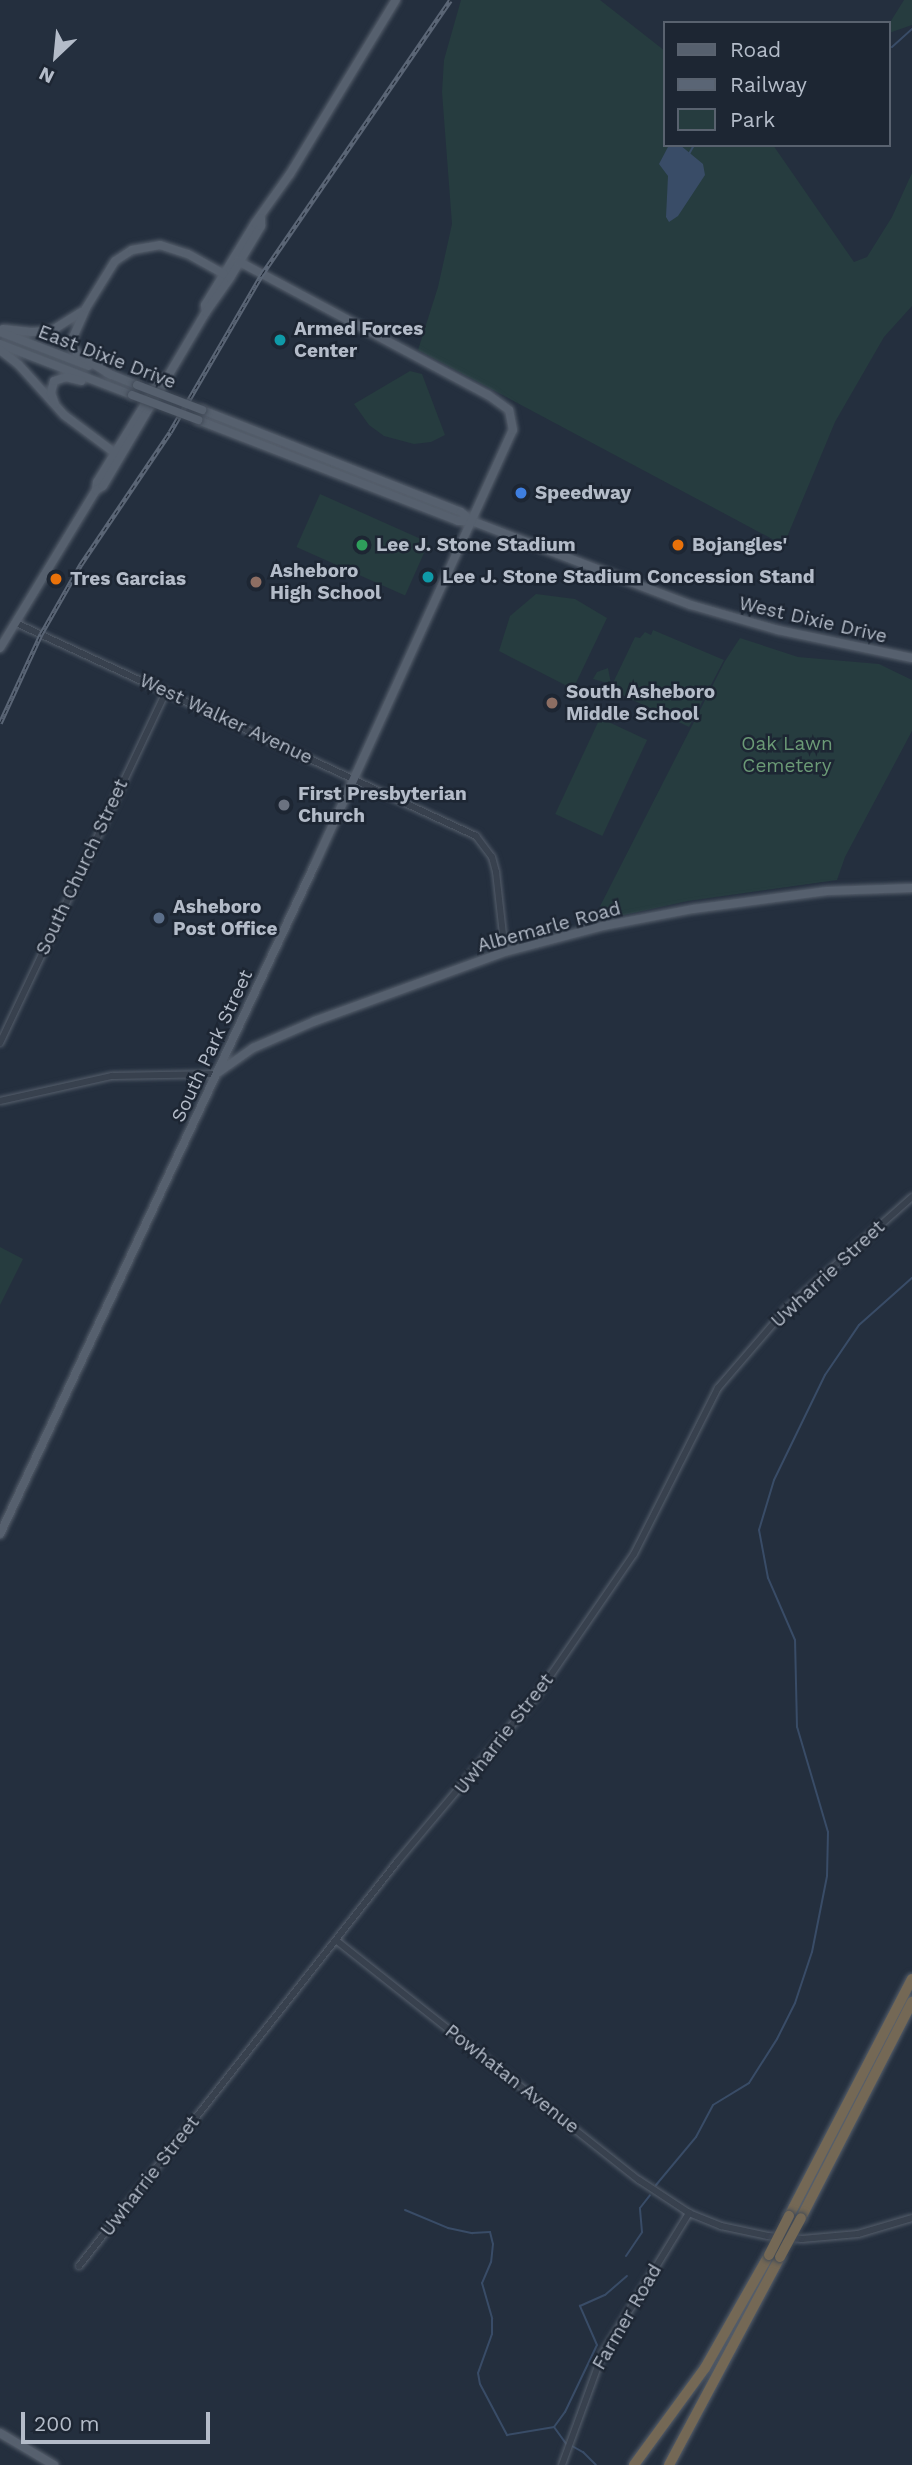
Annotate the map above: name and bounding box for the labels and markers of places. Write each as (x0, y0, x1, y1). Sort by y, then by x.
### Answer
place label: Armed Forces Center (294, 318, 423, 362)
marker: Armed Forces Center (272, 332, 288, 348)
place label: Speedway (535, 482, 631, 504)
marker: Speedway (513, 485, 529, 501)
place label: Lee J. Stone Stadium (376, 534, 576, 556)
place label: Bojangles' (692, 534, 787, 556)
marker: Lee J. Stone Stadium (354, 537, 370, 553)
marker: Bojangles' (670, 537, 686, 553)
place label: Asheboro High School (270, 560, 381, 604)
place label: Lee J. Stone Stadium Concession Stand (442, 566, 815, 588)
place label: Tres Garcias (70, 568, 186, 590)
marker: Lee J. Stone Stadium Concession Stand (420, 569, 436, 585)
marker: Tres Garcias (48, 571, 64, 587)
marker: Asheboro High School (248, 574, 264, 590)
place label: South Asheboro Middle School (566, 681, 716, 725)
marker: South Asheboro Middle School (544, 695, 560, 711)
place label: First Presbyterian Church (298, 783, 467, 827)
marker: First Presbyterian Church (276, 797, 292, 813)
place label: Asheboro Post Office (173, 896, 277, 940)
marker: Asheboro Post Office (151, 910, 167, 926)

